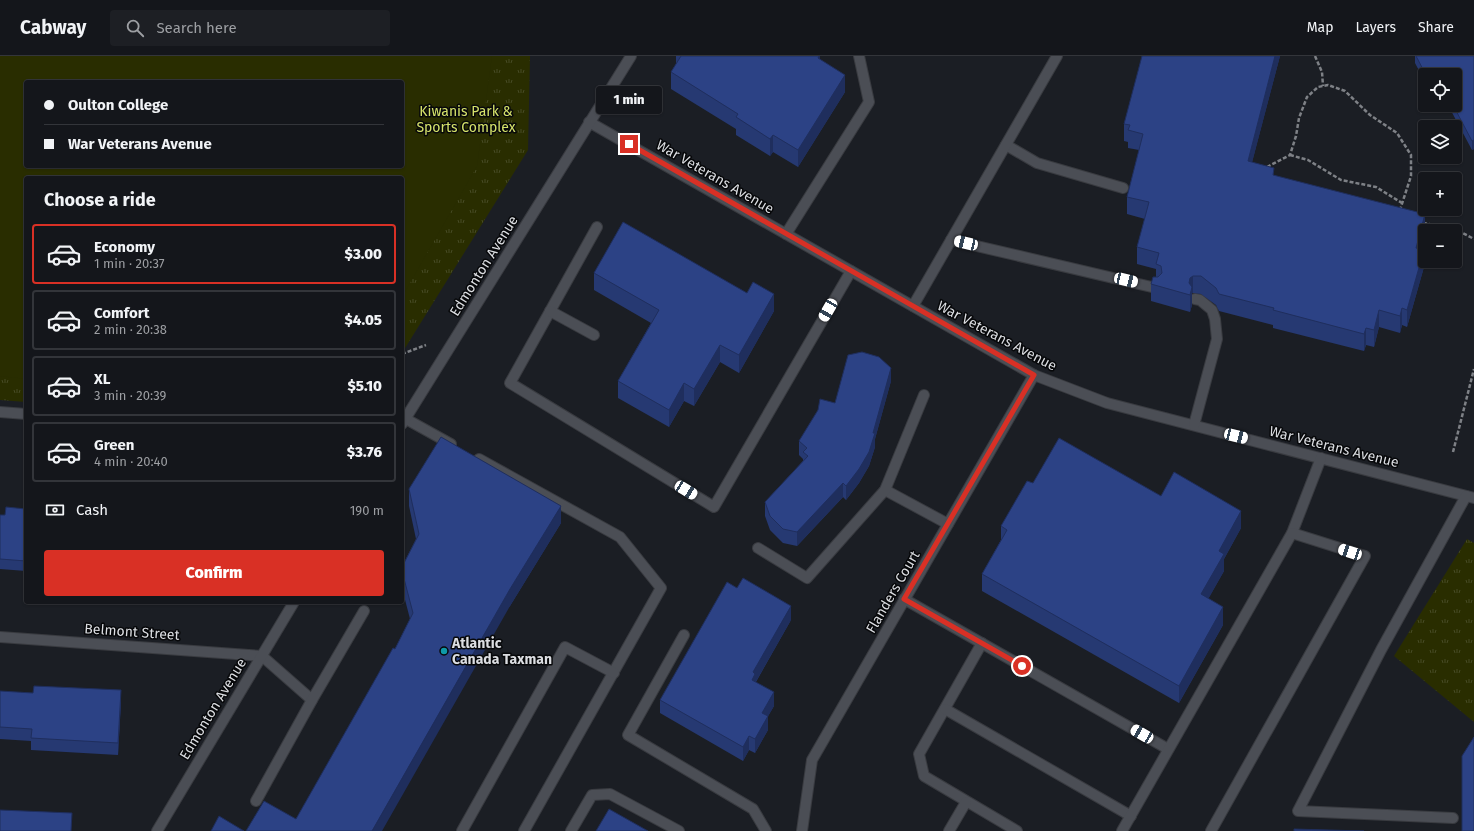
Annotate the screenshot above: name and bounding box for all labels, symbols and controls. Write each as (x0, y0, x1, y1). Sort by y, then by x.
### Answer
search box (110, 10, 390, 46)
text: Cabway (20, 16, 86, 39)
icon: search (124, 17, 146, 39)
text: Search here (156, 19, 237, 37)
text: Map (1307, 19, 1333, 36)
text: Layers (1355, 19, 1396, 36)
text: Share (1418, 19, 1454, 36)
map controls (1418, 68, 1462, 268)
button: locate (1418, 68, 1462, 112)
callout: 1 min (596, 86, 662, 114)
text: 1 min (613, 92, 645, 107)
text: Oulton College (68, 96, 168, 114)
park label: Kiwanis Park & Sports Complex (416, 103, 516, 136)
button: layers (1418, 120, 1462, 164)
text: War Veterans Avenue (68, 135, 212, 153)
route end (620, 135, 638, 153)
street label: War Veterans Avenue (653, 136, 777, 218)
button: + (1418, 172, 1462, 216)
text: Choose a ride (44, 189, 156, 211)
street label: Edmonton Avenue (446, 213, 522, 319)
button: − (1418, 224, 1462, 268)
car (953, 234, 979, 252)
icon: car (46, 236, 82, 272)
text: Economy (94, 238, 155, 256)
text: $3.00 (345, 245, 382, 263)
text: 1 min · 20:37 (94, 256, 165, 271)
car (1113, 271, 1139, 289)
car (817, 297, 839, 323)
street label: War Veterans Avenue (934, 297, 1060, 375)
icon: car (46, 302, 82, 338)
text: Comfort (94, 304, 150, 322)
text: $4.05 (345, 311, 382, 329)
text: 2 min · 20:38 (94, 322, 167, 337)
icon: car (46, 368, 82, 404)
text: XL (94, 370, 110, 388)
text: $5.10 (347, 377, 382, 395)
text: 3 min · 20:39 (94, 388, 166, 403)
street label: War Veterans Avenue (1267, 423, 1401, 471)
car (1223, 427, 1249, 445)
icon: car (46, 434, 82, 470)
text: Green (94, 436, 134, 454)
text: $3.76 (347, 443, 382, 461)
text: 4 min · 20:40 (94, 454, 168, 469)
car (673, 479, 699, 501)
icon: cash (44, 499, 66, 521)
text: Cash (76, 501, 108, 519)
text: 190 m (350, 503, 384, 518)
car (1337, 543, 1363, 561)
street label: Flanders Court (863, 547, 924, 636)
button: Confirm (44, 550, 384, 596)
street label: Belmont Street (84, 620, 181, 644)
place label: Atlantic Canada Taxman (451, 635, 552, 668)
marker: Atlantic Canada Taxman (439, 646, 449, 656)
street label: Edmonton Avenue (176, 655, 250, 763)
route start (1013, 657, 1031, 675)
car (1129, 723, 1155, 745)

